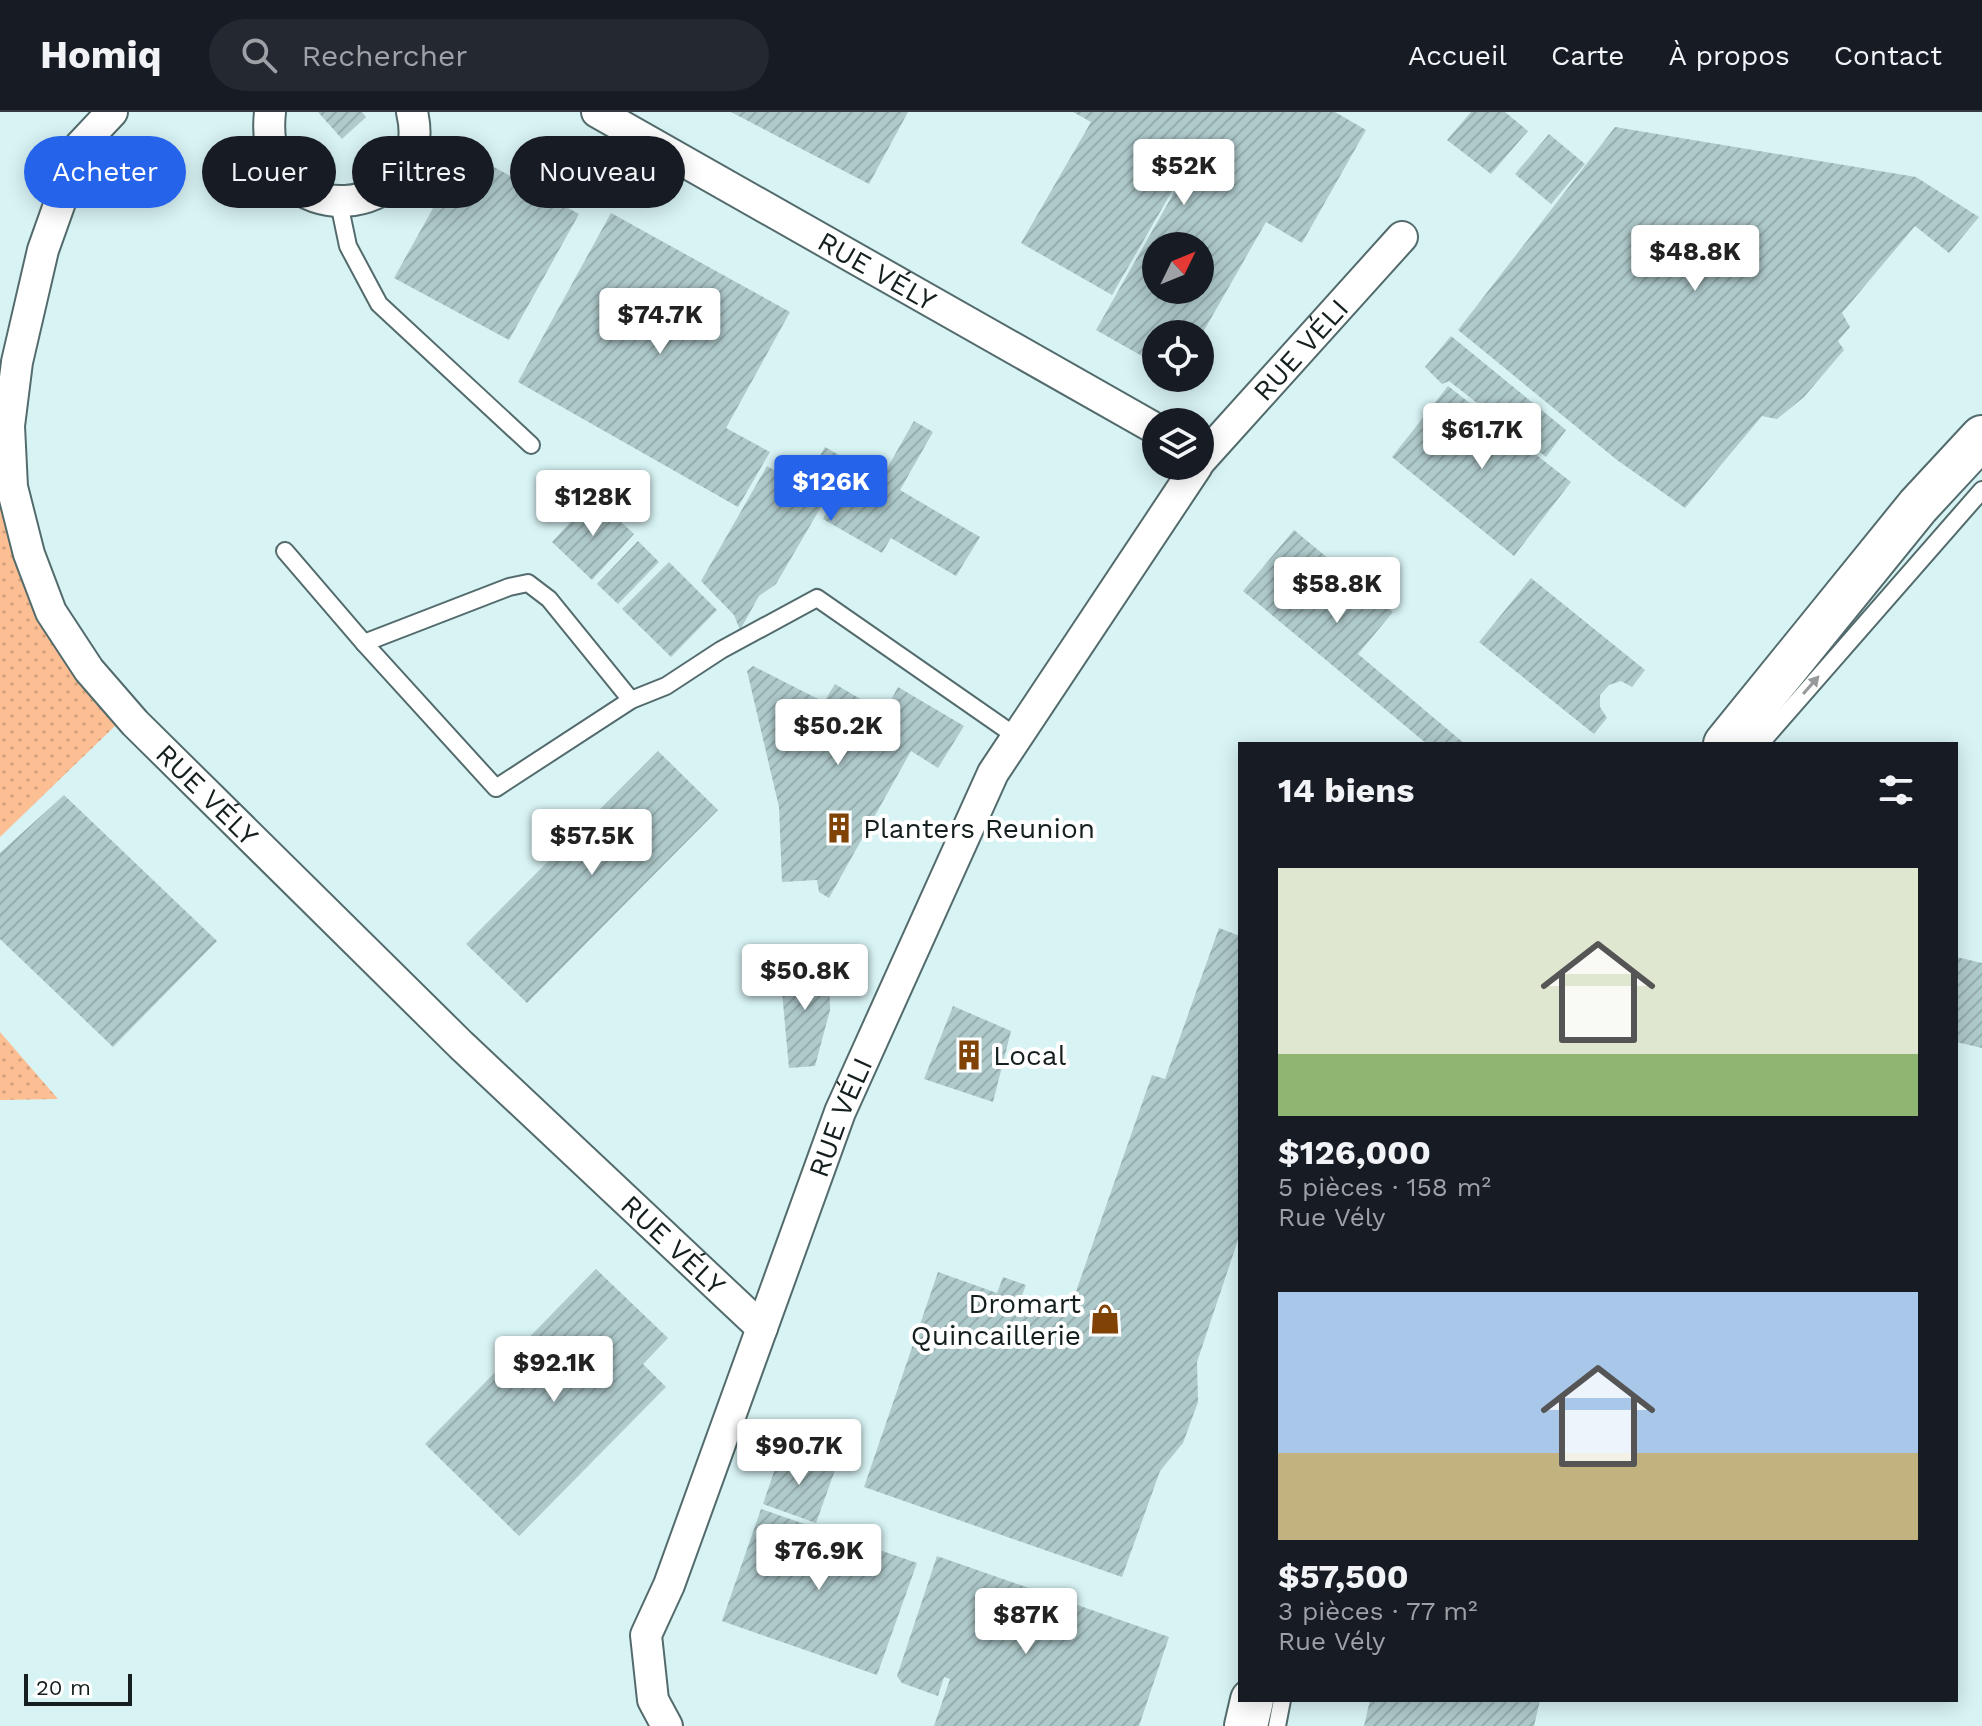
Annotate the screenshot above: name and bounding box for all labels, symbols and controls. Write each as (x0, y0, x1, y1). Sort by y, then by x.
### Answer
search box (209, 19, 769, 91)
text: Homiq (40, 33, 161, 77)
icon: search (237, 33, 281, 77)
text: Rechercher (301, 38, 468, 73)
text: Accueil (1408, 39, 1507, 72)
text: Carte (1551, 39, 1625, 72)
text: À propos (1669, 39, 1790, 72)
text: Contact (1834, 39, 1942, 72)
chip: Acheter (24, 136, 186, 208)
chip: Louer (202, 136, 336, 208)
chip: Filtres (352, 136, 494, 208)
chip: Nouveau (510, 136, 685, 208)
pin: $52K (1137, 139, 1231, 207)
text: $52K (1151, 150, 1217, 180)
street label: RUE VÉLY (812, 224, 942, 317)
pin: $48.8K (1630, 225, 1760, 293)
north arrow (1142, 232, 1214, 304)
map controls (1142, 232, 1214, 480)
text: $48.8K (1649, 236, 1741, 266)
pin: $74.7K (595, 288, 725, 356)
street label: RUE VÉLI (1246, 292, 1355, 407)
text: $74.7K (617, 299, 703, 329)
button: locate (1142, 320, 1214, 392)
pin: $61.7K (1417, 403, 1547, 471)
button: layers (1142, 408, 1214, 480)
text: $61.7K (1441, 414, 1523, 444)
pin: $126K (775, 455, 887, 523)
text: $126K (792, 466, 870, 496)
pin: $128K (537, 470, 649, 538)
text: $128K (554, 481, 632, 511)
pin: $58.8K (1272, 557, 1402, 625)
text: $58.8K (1292, 568, 1382, 598)
one-way arrow (1802, 675, 1820, 695)
pin: $50.2K (773, 699, 903, 767)
text: $50.2K (793, 710, 883, 740)
street label: RUE VÉLY (149, 737, 265, 852)
icon: filters (1874, 768, 1918, 812)
text: 14 biens (1278, 770, 1414, 810)
pin: $57.5K (527, 809, 657, 877)
building icon: Planters Reunion (822, 811, 856, 845)
place label: Planters Reunion (863, 812, 1095, 845)
text: $57.5K (550, 820, 634, 850)
icon: home (1526, 920, 1670, 1064)
pin: $50.8K (740, 944, 870, 1012)
text: $50.8K (760, 955, 850, 985)
building icon: Local (952, 1038, 986, 1072)
place label: Local (993, 1039, 1067, 1072)
street label: RUE VÉLI (801, 1052, 879, 1181)
text: $126,000 (1278, 1132, 1431, 1172)
text: 5 pièces · 158 m² (1278, 1172, 1491, 1202)
street label: RUE VÉLY (615, 1188, 732, 1301)
text: Rue Vély (1278, 1202, 1385, 1232)
place label: Dromart Quincaillerie (911, 1287, 1081, 1352)
shop icon: Dromart Quincaillerie (1088, 1302, 1122, 1336)
pin: $92.1K (489, 1336, 619, 1404)
icon: home (1526, 1344, 1670, 1488)
text: $92.1K (513, 1347, 595, 1377)
pin: $90.7K (734, 1419, 864, 1487)
text: $90.7K (755, 1430, 843, 1460)
pin: $76.9K (754, 1524, 884, 1592)
text: $76.9K (774, 1535, 864, 1565)
text: $57,500 (1278, 1556, 1409, 1596)
pin: $87K (979, 1588, 1073, 1656)
text: 3 pièces · 77 m² (1278, 1596, 1478, 1626)
text: $87K (993, 1599, 1059, 1629)
text: Rue Vély (1278, 1626, 1385, 1656)
scale bar (24, 1670, 132, 1706)
text: 20 m (36, 1675, 91, 1700)

